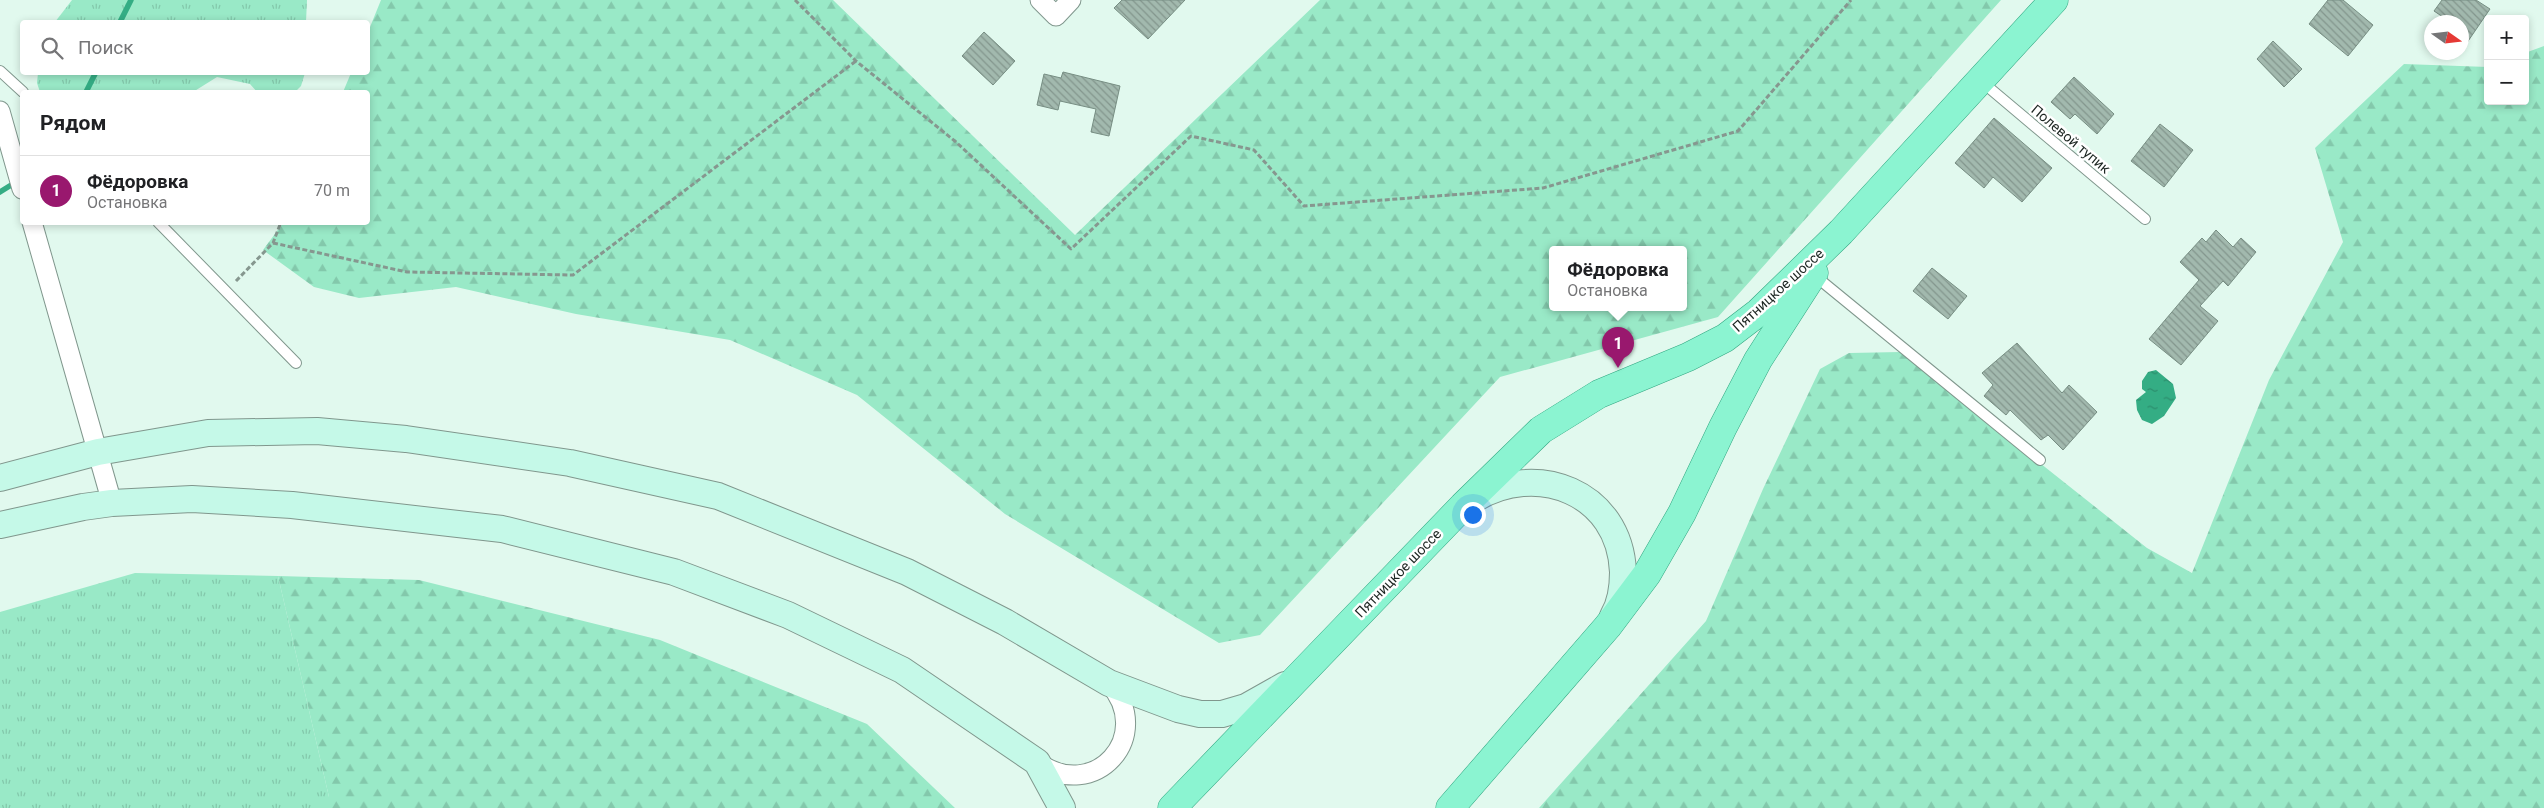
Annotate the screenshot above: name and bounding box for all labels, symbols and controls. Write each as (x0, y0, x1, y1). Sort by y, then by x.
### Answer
north arrow (2424, 15, 2469, 60)
map controls (2484, 15, 2529, 105)
button: + (2484, 15, 2529, 60)
search box (20, 20, 370, 75)
icon: search (38, 34, 66, 62)
text: Поиск (78, 36, 134, 59)
button: − (2484, 60, 2529, 105)
street label: Полевой тупик (2028, 101, 2114, 177)
text: Рядом (40, 111, 106, 135)
text: Фёдоровка (87, 170, 189, 193)
text: 1 (51, 181, 61, 200)
text: 70 m (314, 181, 350, 200)
text: Остановка (87, 193, 168, 212)
street label: Пятницкое шоссе (1729, 245, 1827, 335)
popup (1549, 246, 1687, 311)
text: Фёдоровка (1567, 258, 1669, 281)
text: Остановка (1567, 281, 1648, 300)
pin: 1 (1602, 327, 1634, 368)
your location (1460, 502, 1486, 528)
street label: Пятницкое шоссе (1352, 526, 1444, 620)

